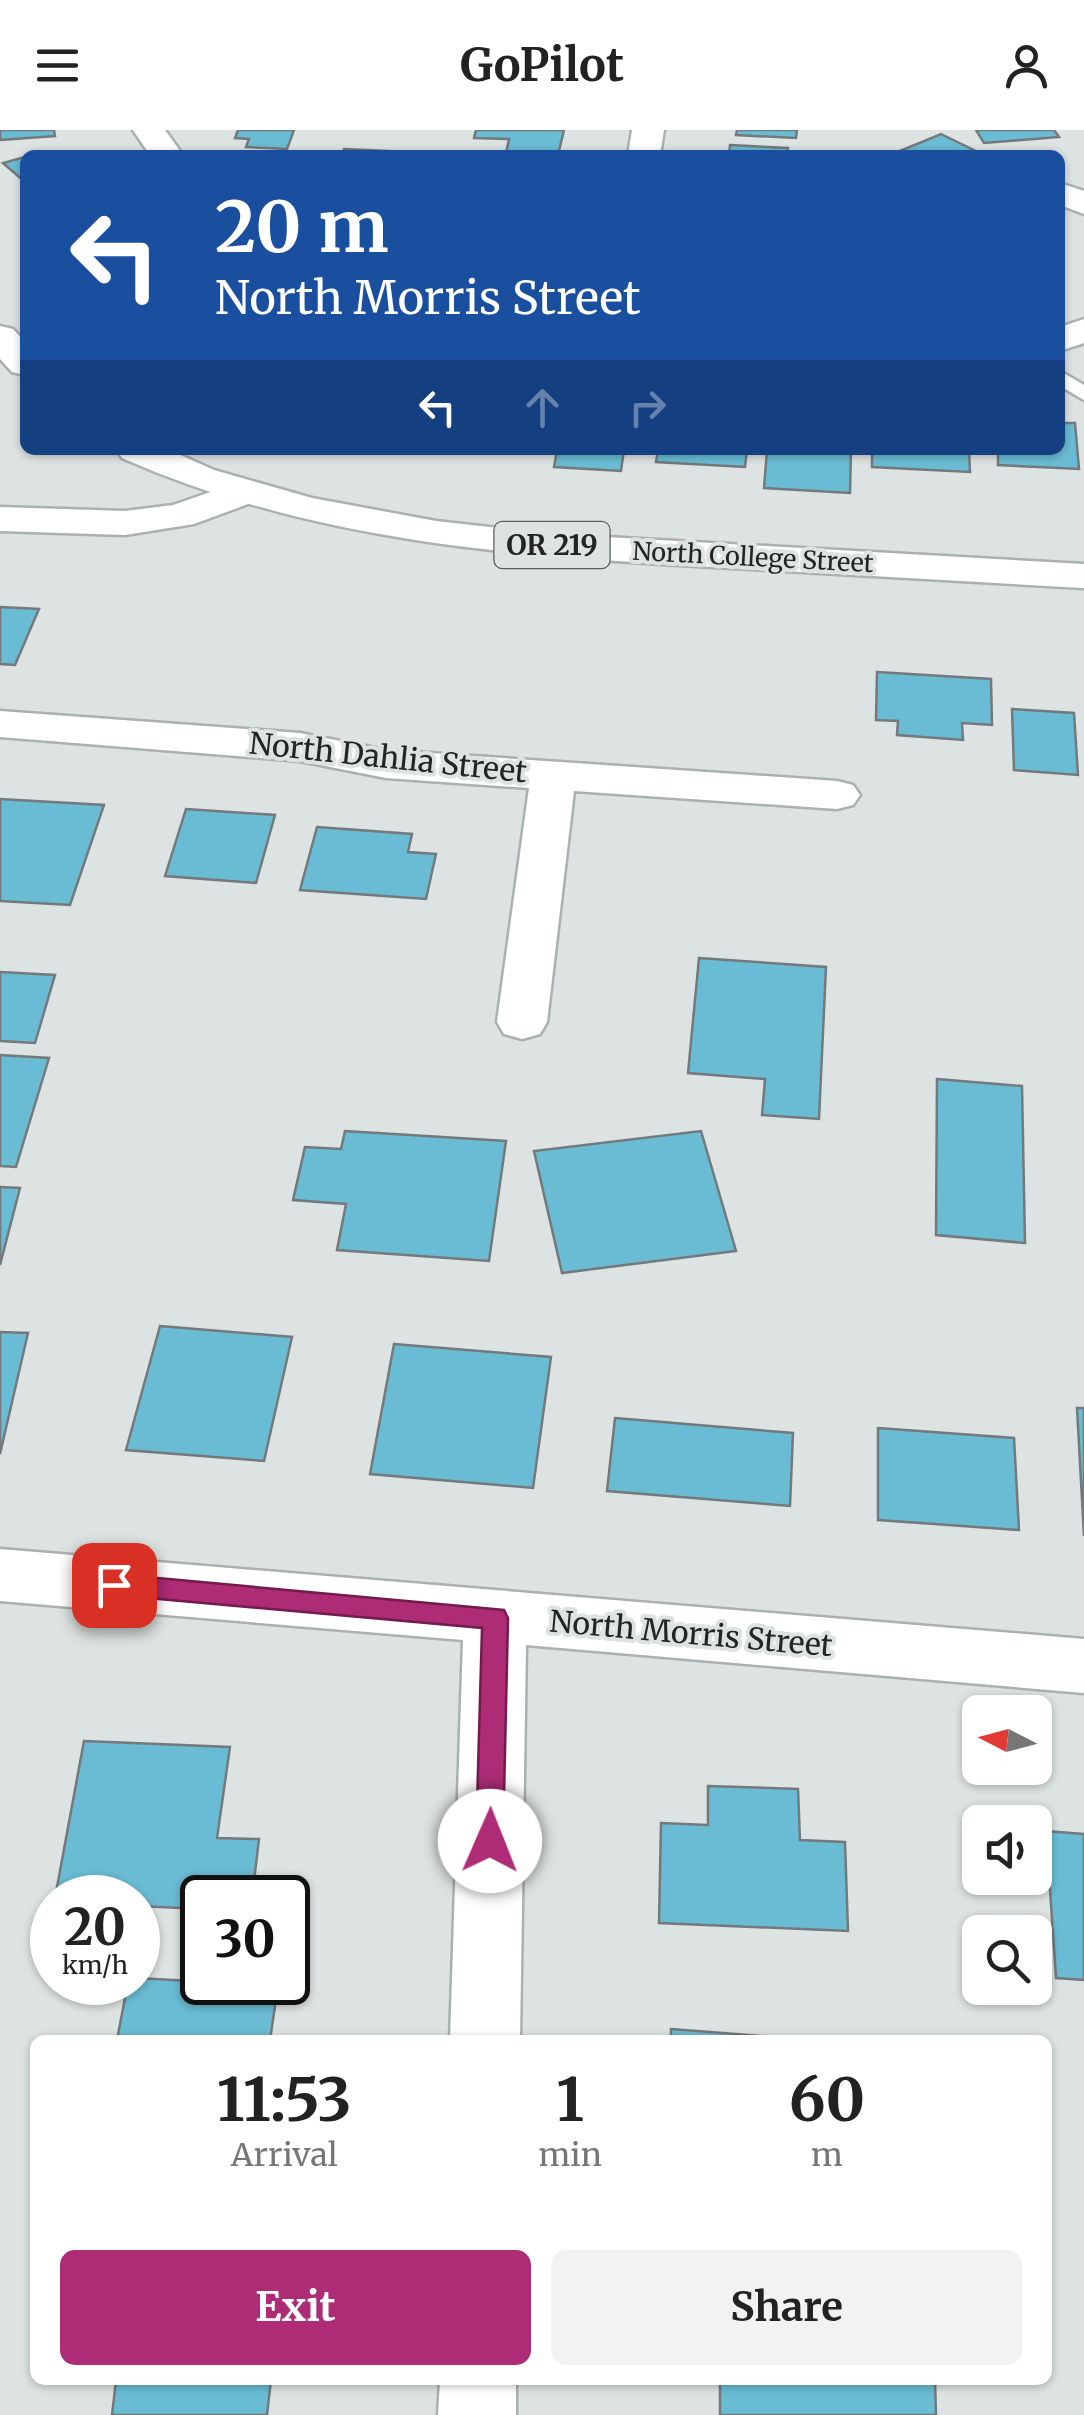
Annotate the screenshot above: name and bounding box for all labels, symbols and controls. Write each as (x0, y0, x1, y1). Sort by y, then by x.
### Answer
text: GoPilot (460, 37, 624, 93)
icon: menu (30, 38, 85, 93)
icon: person (999, 38, 1054, 93)
text: 20 m (215, 183, 389, 271)
icon: left (50, 190, 180, 320)
text: North Morris Street (215, 270, 641, 326)
icon: left (410, 380, 465, 435)
icon: ahead (515, 380, 570, 435)
icon: right (620, 380, 675, 435)
road number: OR 219 (494, 522, 610, 568)
street label: North College Street (632, 535, 875, 579)
street label: North Dahlia Street (247, 724, 529, 791)
pin (72, 1543, 157, 1628)
icon: arrive (87, 1558, 142, 1613)
street label: North Morris Street (548, 1602, 834, 1664)
north arrow (962, 1695, 1052, 1785)
map controls (962, 1695, 1052, 2005)
position arrow (438, 1789, 542, 1893)
button: sound (962, 1805, 1052, 1895)
speed limit sign: 30 (180, 1875, 310, 2005)
text: 20 (64, 1896, 126, 1959)
button: search (962, 1915, 1052, 2005)
text: km/h (62, 1949, 128, 1981)
text: 11:53 (217, 2062, 352, 2137)
text: 1 (556, 2062, 584, 2137)
text: 60 (789, 2062, 865, 2137)
text: Arrival (231, 2135, 338, 2175)
text: min (539, 2135, 602, 2175)
text: m (811, 2135, 843, 2175)
button: Exit (60, 2250, 531, 2365)
button: Share (551, 2250, 1022, 2365)

